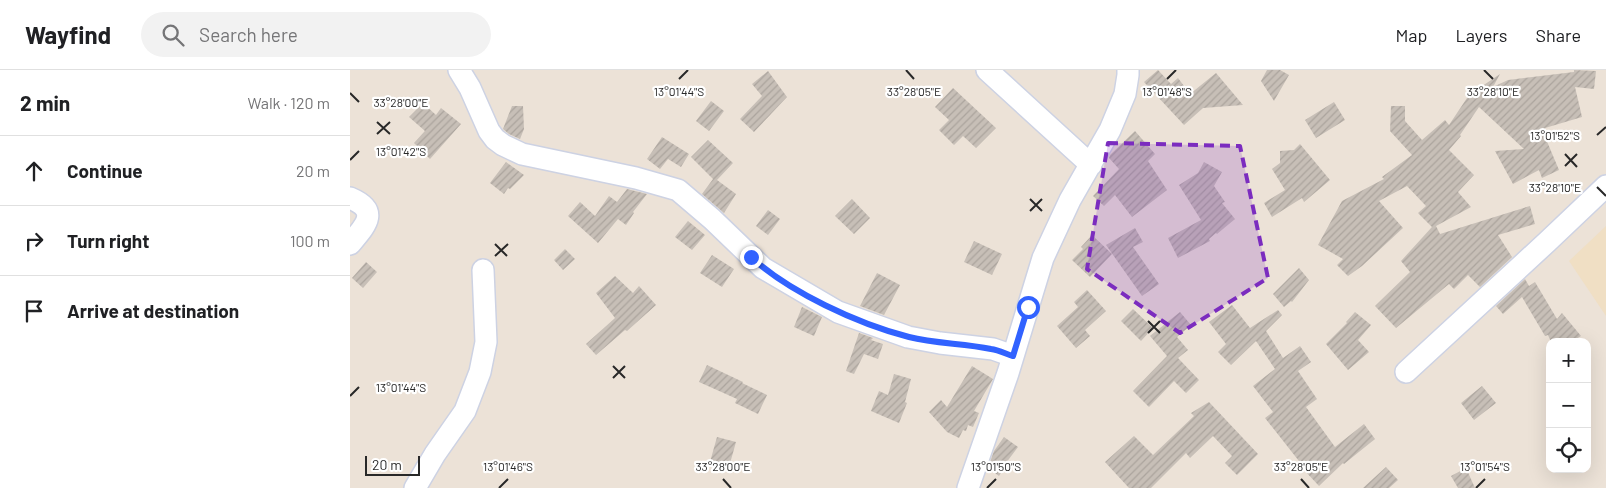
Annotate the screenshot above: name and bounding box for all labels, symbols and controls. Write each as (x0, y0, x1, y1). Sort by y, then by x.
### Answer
search box (141, 12, 491, 57)
text: Wayfind (25, 20, 111, 49)
icon: search (159, 21, 187, 49)
text: Search here (199, 23, 298, 46)
text: Map (1395, 24, 1427, 46)
text: Layers (1455, 24, 1508, 46)
text: Share (1536, 24, 1581, 46)
text: 13°01'44"S (654, 84, 704, 98)
text: 33°28'05"E (887, 84, 941, 98)
text: 13°01'48"S (1142, 84, 1192, 98)
text: 33°28'10"E (1467, 84, 1519, 98)
text: 2 min (20, 90, 70, 115)
text: Walk · 120 m (247, 93, 330, 112)
text: 33°28'00"E (373, 95, 429, 109)
text: 13°01'52"S (1530, 128, 1580, 142)
text: 13°01'42"S (376, 144, 426, 158)
icon: ahead (20, 157, 48, 185)
text: Continue (67, 159, 143, 182)
text: 20 m (296, 161, 330, 180)
text: 33°28'10"E (1529, 180, 1581, 194)
icon: right (20, 227, 48, 255)
text: Turn right (67, 229, 149, 252)
text: 100 m (290, 231, 330, 250)
route end (740, 246, 763, 269)
route start (1017, 296, 1040, 319)
icon: arrive (20, 297, 48, 325)
text: Arrive at destination (67, 299, 239, 322)
map controls (1546, 338, 1591, 473)
button: + (1546, 338, 1591, 383)
text: 13°01'44"S (376, 380, 426, 394)
button: − (1546, 383, 1591, 428)
button: locate (1546, 428, 1591, 473)
scale bar (365, 453, 420, 476)
text: 20 m (372, 456, 402, 473)
text: 13°01'46"S (483, 459, 533, 473)
text: 33°28'00"E (695, 459, 751, 473)
text: 13°01'50"S (971, 459, 1021, 473)
text: 33°28'05"E (1274, 459, 1328, 473)
text: 13°01'54"S (1460, 459, 1510, 473)

